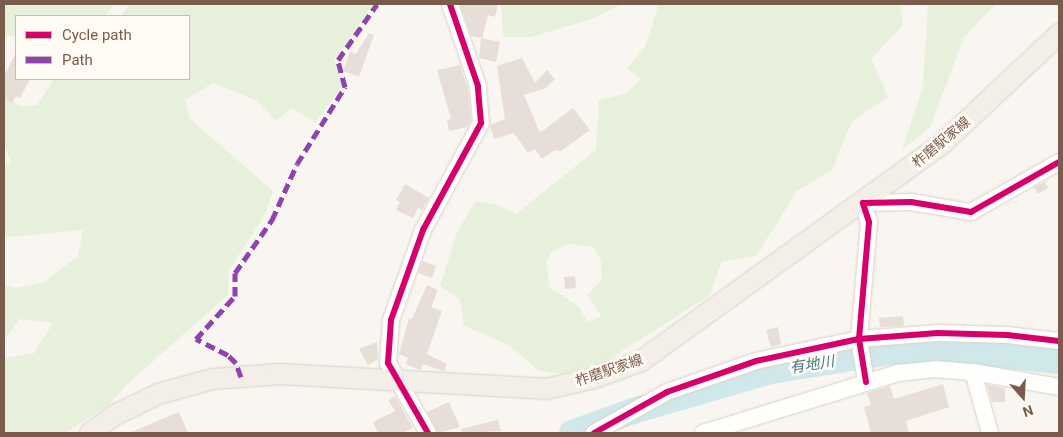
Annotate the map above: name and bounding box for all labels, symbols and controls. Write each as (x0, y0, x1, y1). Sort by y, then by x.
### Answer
legend (15, 15, 190, 80)
text: Cycle path (62, 26, 132, 44)
text: Path (62, 51, 93, 69)
street label: 柞磨駅家線 (909, 113, 973, 171)
street label: 柞磨駅家線 (573, 351, 645, 389)
water label: 有地川 (788, 353, 836, 377)
north arrow (998, 372, 1048, 422)
text: N (1021, 402, 1035, 420)

